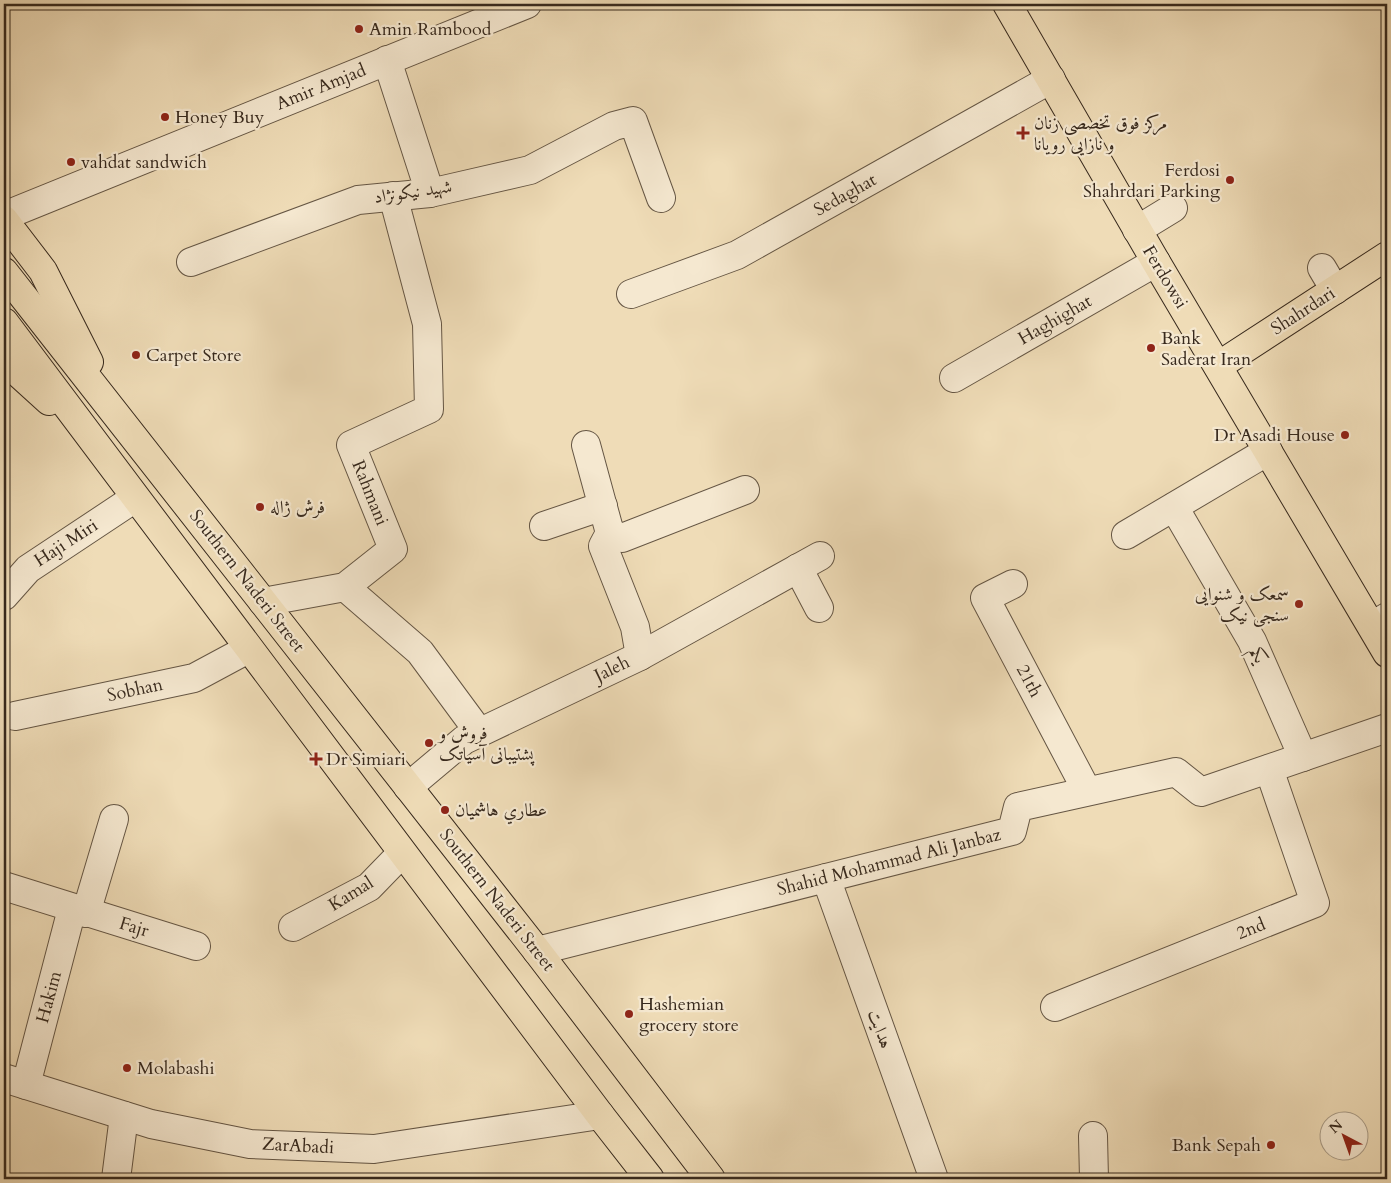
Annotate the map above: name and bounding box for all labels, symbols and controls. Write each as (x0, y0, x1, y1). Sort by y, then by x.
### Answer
place label: Amin Rambood (369, 17, 492, 42)
marker: Amin Rambood (353, 23, 365, 35)
street label: Amir Amjad (272, 57, 370, 116)
place label: Honey Buy (175, 105, 265, 130)
marker: Honey Buy (159, 111, 171, 123)
place label: مرکز فوق تخصصی زنان و نازایی رویانا (1034, 111, 1167, 157)
marker: مرکز فوق تخصصی زنان و نازایی رویانا (1016, 126, 1030, 140)
place label: vahdat sandwich (81, 150, 207, 175)
marker: vahdat sandwich (65, 156, 77, 168)
place label: Ferdosi Shahrdari Parking (1083, 158, 1221, 204)
street label: Sedaghat (809, 167, 881, 222)
street label: شهید نیکونژاد (372, 174, 454, 210)
marker: Ferdosi Shahrdari Parking (1224, 174, 1236, 186)
street label: Ferdowsi (1136, 241, 1194, 313)
street label: Shahrdari (1266, 281, 1340, 341)
street label: Haghighat (1014, 289, 1097, 351)
place label: Bank Saderat Iran (1161, 326, 1252, 372)
marker: Bank Saderat Iran (1145, 342, 1157, 354)
place label: Carpet Store (146, 343, 242, 368)
marker: Carpet Store (130, 349, 142, 361)
place label: Dr Asadi House (1214, 423, 1335, 448)
marker: Dr Asadi House (1339, 429, 1351, 441)
street label: Rahmani (346, 457, 394, 529)
place label: فرش ژاله (270, 495, 325, 520)
marker: فرش ژاله (254, 501, 266, 513)
street label: Southern Naderi Street (183, 504, 311, 658)
street label: Haji Miri (29, 513, 103, 573)
place label: سمعک و شنوایی سنجی نیک (1195, 582, 1289, 628)
marker: سمعک و شنوایی سنجی نیک (1293, 598, 1305, 610)
street label: یکم (1240, 643, 1273, 670)
street label: Jaleh (587, 650, 634, 690)
street label: 21th (1010, 660, 1048, 702)
street label: Sobhan (105, 672, 166, 708)
place label: فروش و پشتیبانی آسیاتک (437, 721, 535, 767)
marker: فروش و پشتیبانی آسیاتک (423, 737, 435, 749)
place label: Dr Simiari (326, 747, 406, 772)
marker: Dr Simiari (310, 753, 322, 765)
place label: عطاري هاشميان (455, 798, 547, 825)
marker: عطاري هاشميان (439, 804, 451, 816)
street label: Shahid Mohammad Ali Janbaz (774, 822, 1004, 902)
street label: Southern Naderi Street (433, 823, 561, 977)
street label: Kamal (324, 870, 379, 918)
street label: Fajr (116, 911, 152, 943)
street label: 2nd (1233, 912, 1270, 946)
street label: Hakim (30, 968, 68, 1026)
place label: Hashemian grocery store (639, 992, 739, 1038)
street label: هدایت (861, 1006, 899, 1052)
marker: Hashemian grocery store (623, 1008, 635, 1020)
place label: Molabashi (137, 1056, 214, 1081)
marker: Molabashi (121, 1062, 133, 1074)
north arrow (1318, 1110, 1368, 1160)
text: N (1325, 1115, 1347, 1138)
street label: ZarAbadi (261, 1132, 335, 1160)
place label: Bank Sepah (1172, 1133, 1261, 1158)
marker: Bank Sepah (1265, 1139, 1277, 1151)

